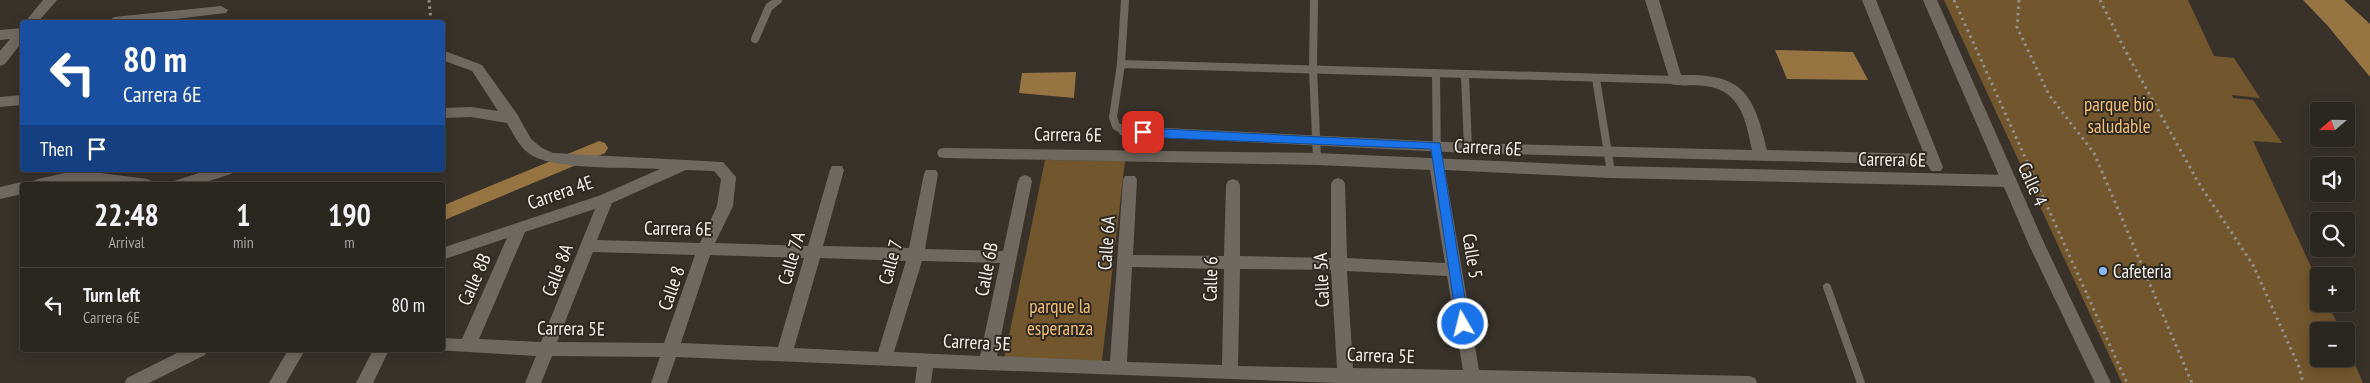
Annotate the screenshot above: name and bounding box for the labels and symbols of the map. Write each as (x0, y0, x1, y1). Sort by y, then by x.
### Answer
park label: parque bio saludable (2084, 92, 2154, 138)
north arrow (2310, 102, 2355, 148)
pin (1122, 111, 1164, 153)
street label: Carrera 6E (1034, 121, 1102, 147)
street label: Carrera 6E (1453, 133, 1523, 161)
street label: Carrera 6E (1858, 146, 1926, 172)
street label: Calle 4 (2013, 158, 2053, 210)
street label: Carrera 4E (524, 170, 596, 214)
street label: Carrera 6E (644, 215, 712, 241)
street label: Calle 6A (1092, 215, 1120, 271)
street label: Calle 7A (772, 229, 810, 287)
street label: Calle 5 (1458, 232, 1488, 280)
street label: Calle 7 (873, 237, 907, 287)
street label: Calle 8A (536, 240, 578, 300)
street label: Calle 6B (969, 240, 1003, 298)
street label: Calle 8B (452, 249, 496, 309)
street label: Calle 5A (1308, 252, 1334, 308)
street label: Calle 6 (1198, 256, 1222, 302)
place label: Cafeteria (2113, 259, 2171, 283)
street label: Calle 8 (652, 263, 690, 313)
marker: Cafeteria (2097, 265, 2109, 277)
park label: parque la esperanza (1027, 294, 1093, 340)
position arrow (1436, 297, 1488, 349)
street label: Carrera 5E (537, 315, 605, 341)
street label: Carrera 5E (942, 328, 1012, 356)
street label: Carrera 5E (1347, 342, 1415, 368)

